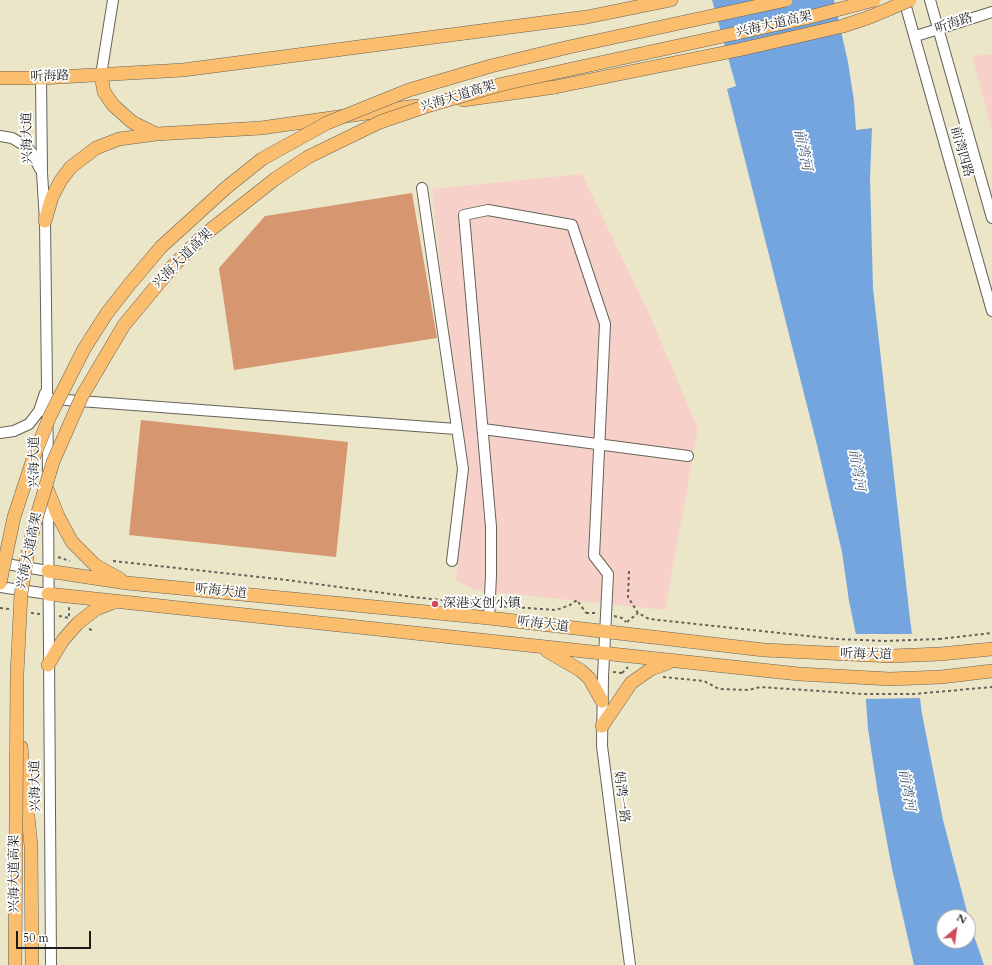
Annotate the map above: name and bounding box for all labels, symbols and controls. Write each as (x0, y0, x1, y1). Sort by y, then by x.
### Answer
street label: 兴海大道高架 (734, 9, 814, 41)
street label: 听海路 (933, 11, 975, 37)
street label: 听海路 (30, 69, 70, 85)
street label: 兴海大道高架 (418, 78, 498, 116)
street label: 兴海大道 (20, 112, 36, 164)
street label: 前湾四路 (946, 125, 976, 179)
water label: 前湾河 (789, 128, 815, 172)
street label: 兴海大道高架 (150, 226, 216, 292)
street label: 兴海大道 (27, 436, 43, 488)
water label: 前湾河 (844, 448, 868, 492)
street label: 兴海大道高架 (14, 511, 46, 591)
street label: 听海大道 (194, 582, 248, 602)
place label: 深港文创小镇 (443, 596, 521, 612)
marker: 深港文创小镇 (430, 599, 440, 609)
street label: 听海大道 (516, 614, 570, 636)
street label: 听海大道 (840, 647, 892, 663)
street label: 兴海大道 (28, 760, 44, 812)
water label: 前湾河 (894, 768, 918, 812)
street label: 妈湾一路 (610, 770, 632, 824)
street label: 兴海大道高架 (7, 835, 23, 913)
north arrow (936, 909, 976, 949)
text: N (954, 910, 969, 928)
scale bar (18, 923, 93, 949)
text: 50 m (23, 930, 49, 946)

